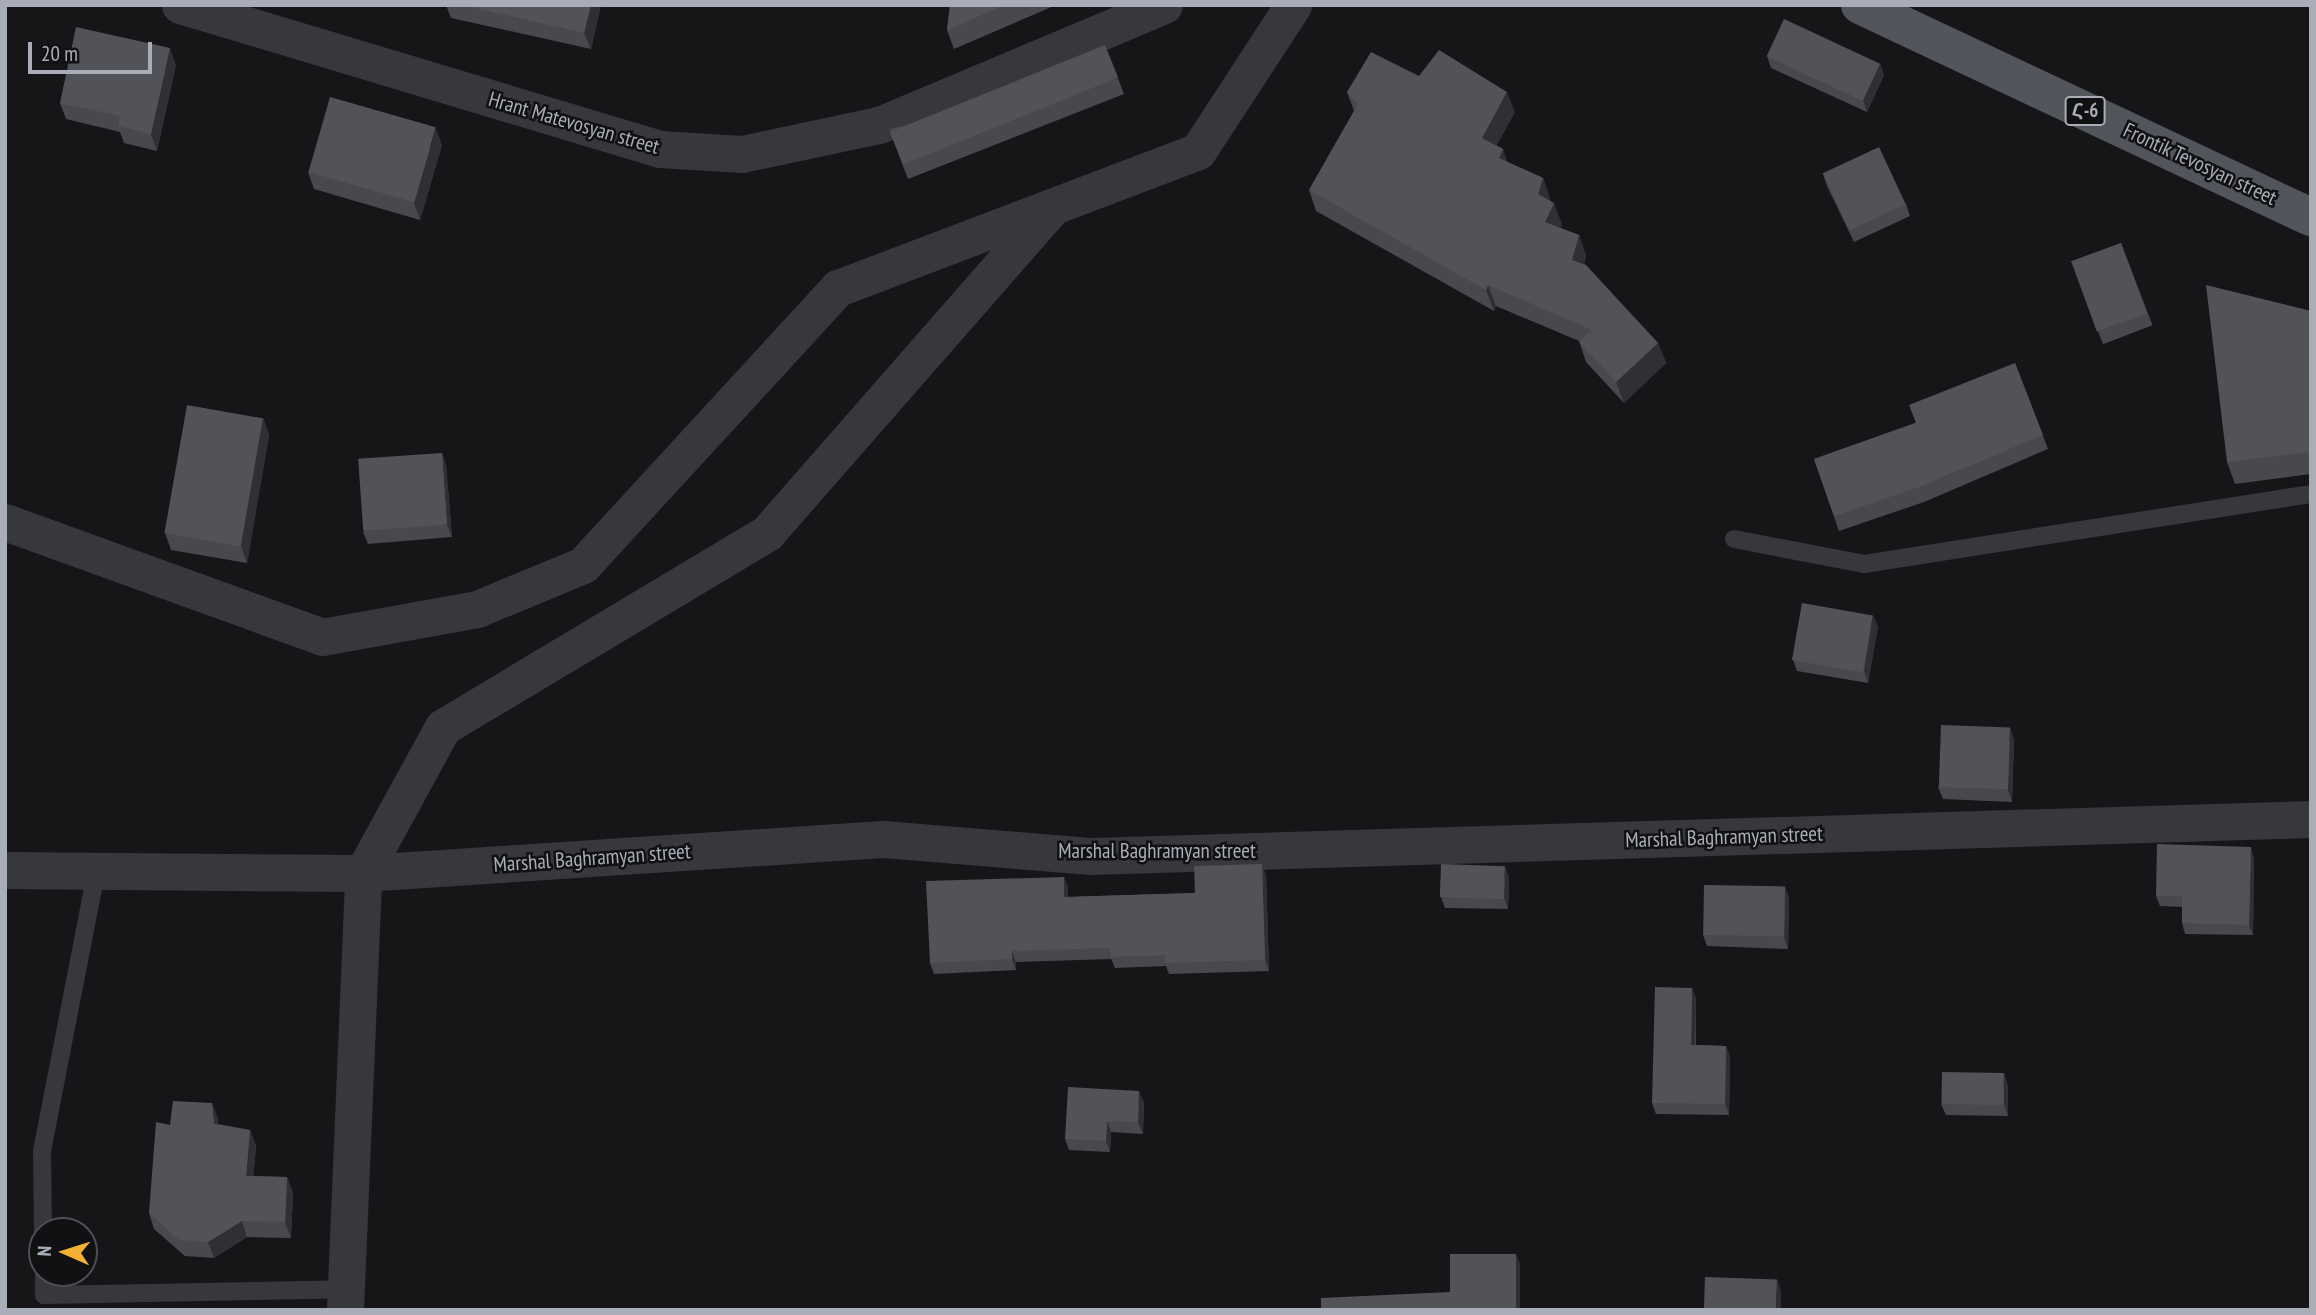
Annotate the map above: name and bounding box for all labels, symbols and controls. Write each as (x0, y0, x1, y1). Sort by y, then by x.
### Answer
scale bar (32, 28, 156, 72)
text: 20 m (41, 40, 78, 67)
street label: Hrant Matevosyan street (486, 87, 662, 159)
road number: Հ-6 (2064, 96, 2106, 127)
street label: Frontik Tevosyan street (2119, 117, 2281, 211)
street label: Marshal Baghramyan street (1625, 821, 1823, 853)
street label: Marshal Baghramyan street (1058, 838, 1256, 864)
street label: Marshal Baghramyan street (493, 839, 691, 877)
north arrow (28, 1217, 98, 1287)
text: N (32, 1245, 56, 1257)

